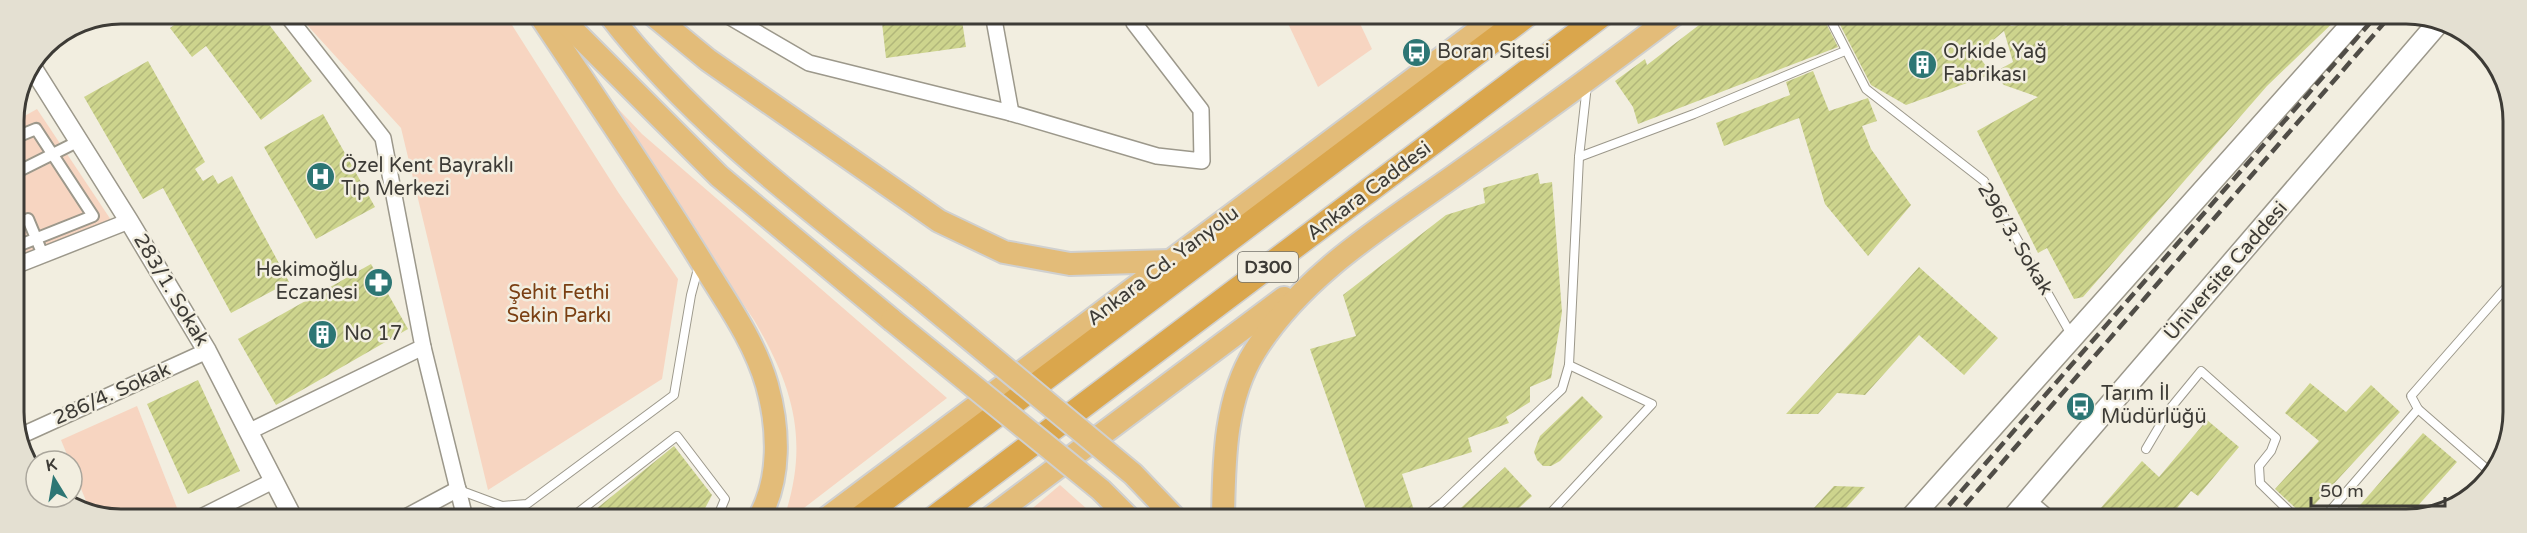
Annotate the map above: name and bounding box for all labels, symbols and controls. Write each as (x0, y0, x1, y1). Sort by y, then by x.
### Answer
bus stop icon: Boran Sitesi (1400, 36, 1432, 68)
place label: Boran Sitesi (1437, 40, 1550, 64)
place label: Orkide Yağ Fabrikası (1943, 40, 2047, 87)
building icon: Orkide Yağ Fabrikası (1906, 48, 1938, 80)
street label: Ankara Caddesi (1302, 136, 1436, 246)
place label: Özel Kent Bayraklı Tıp Merkezi (341, 153, 514, 201)
hospital icon: Özel Kent Bayraklı Tıp Merkezi (304, 161, 336, 193)
street label: 296/3. Sokak (1972, 178, 2058, 300)
street label: Üniversite Caddesi (2158, 196, 2293, 345)
street label: Ankara Cd. Yanyolu (1082, 201, 1244, 331)
street label: 283/1. Sokak (128, 229, 214, 351)
road number: D300 (1238, 252, 1298, 282)
place label: Hekimoğlu Eczanesi (256, 258, 358, 305)
pharmacy icon: Hekimoğlu Eczanesi (363, 266, 395, 298)
park label: Şehit Fethi Sekin Parkı (507, 281, 611, 328)
building icon: No 17 (307, 318, 339, 350)
place label: No 17 (344, 322, 402, 346)
street label: 286/4. Sokak (50, 357, 174, 431)
place label: Tarım İl Müdürlüğü (2101, 382, 2207, 429)
bus stop icon: Tarım İl Müdürlüğü (2064, 390, 2096, 422)
north arrow (24, 449, 84, 509)
text: K (44, 454, 59, 476)
scale bar (2311, 470, 2444, 508)
text: 50 m (2320, 480, 2364, 502)

